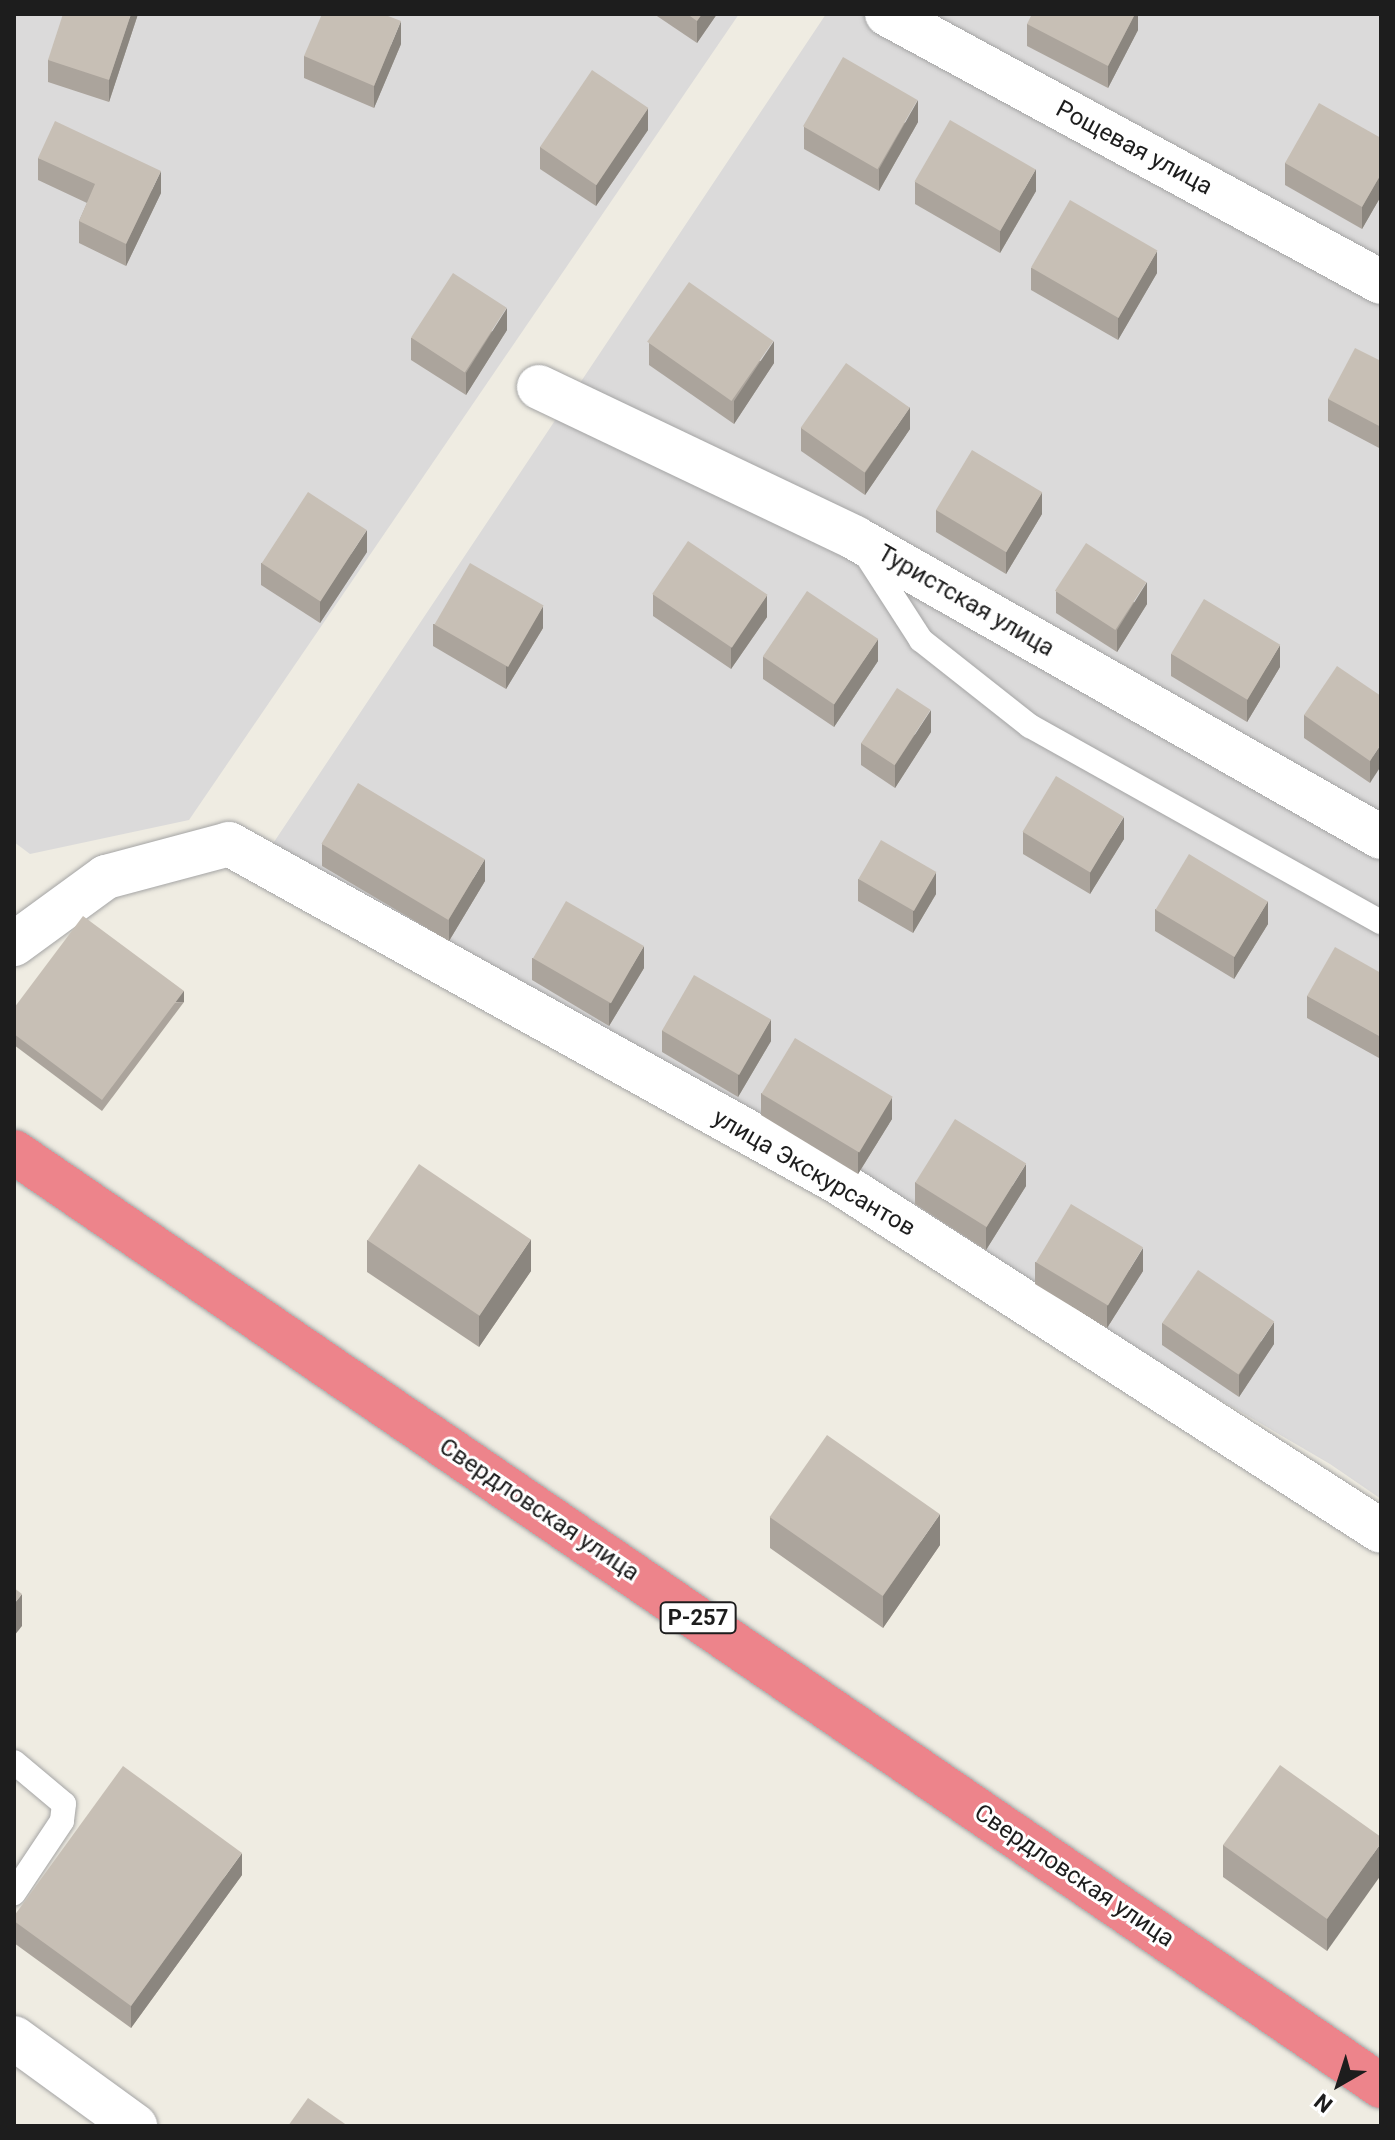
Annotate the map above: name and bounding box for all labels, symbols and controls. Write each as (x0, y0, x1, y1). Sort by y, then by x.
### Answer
street label: Рощевая улица (1051, 95, 1217, 201)
street label: Туристская улица (873, 539, 1059, 663)
street label: улица Экскурсантов (708, 1103, 920, 1243)
street label: Свердловская улица (434, 1432, 644, 1588)
road number: Р-257 (658, 1600, 738, 1636)
street label: Свердловская улица (969, 1798, 1179, 1954)
north arrow (1299, 2044, 1379, 2124)
text: N (1310, 2088, 1337, 2118)

